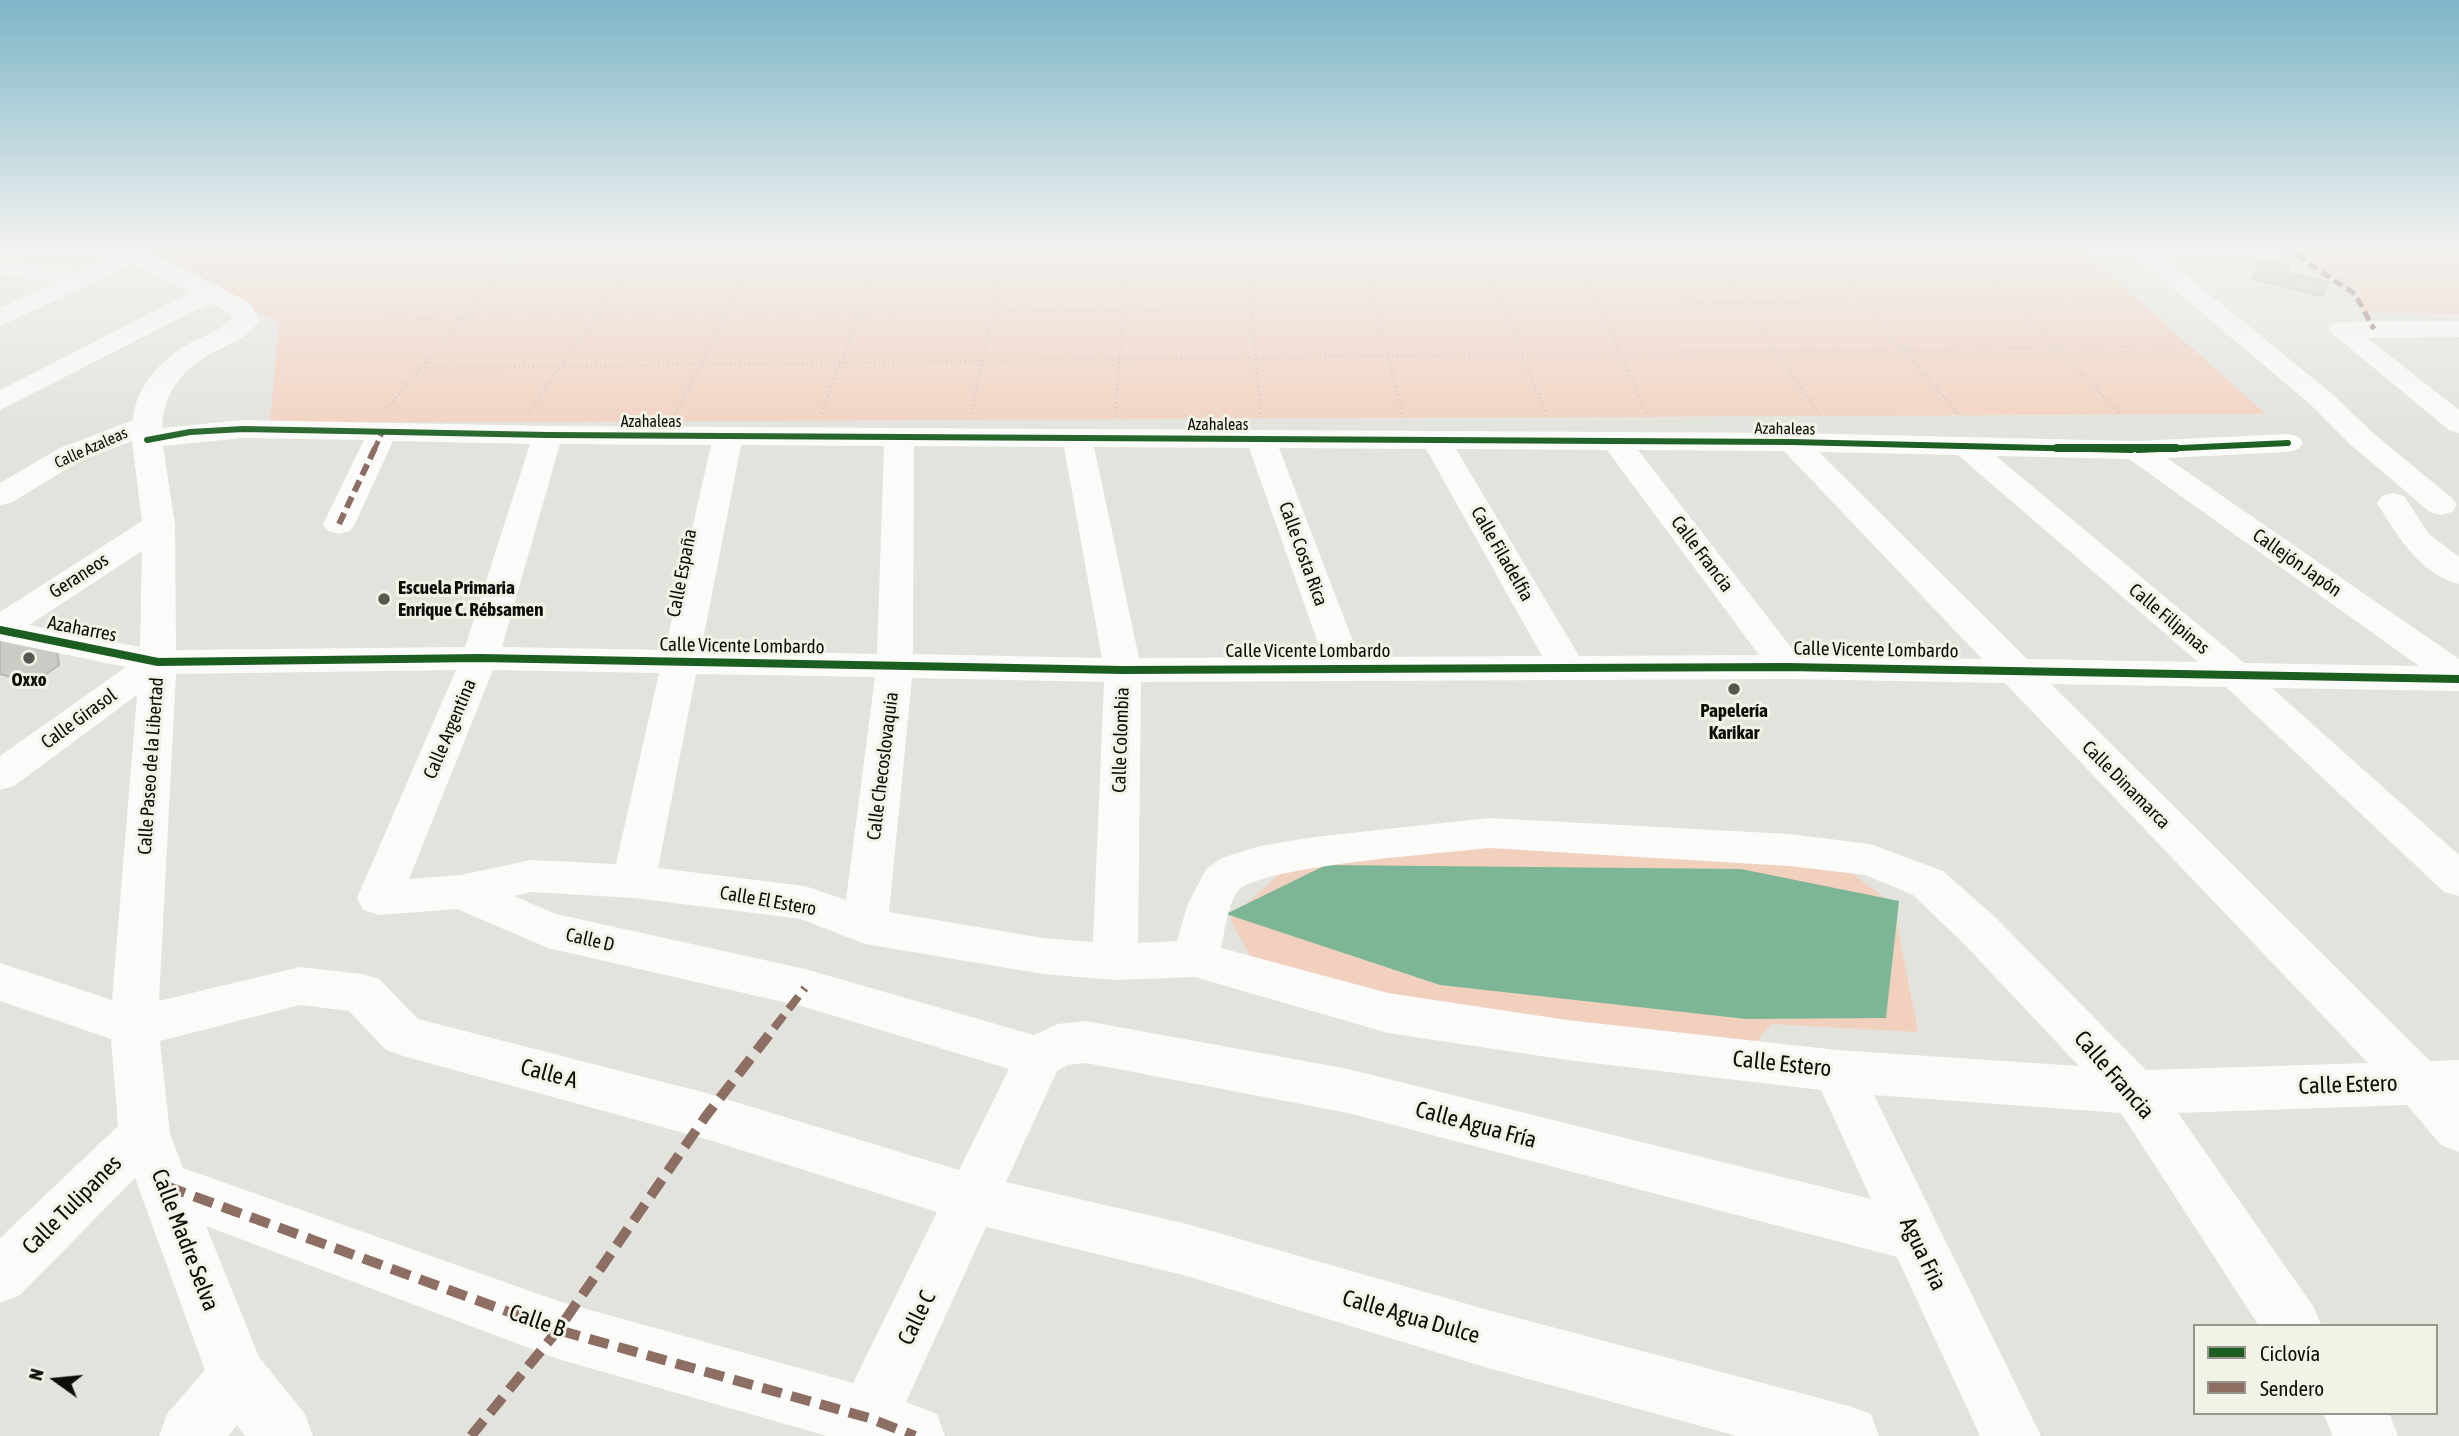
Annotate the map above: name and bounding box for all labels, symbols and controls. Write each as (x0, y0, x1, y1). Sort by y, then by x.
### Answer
street label: Azahaleas (621, 412, 681, 432)
street label: Azahaleas (1188, 415, 1248, 435)
street label: Azahaleas (1755, 419, 1815, 439)
street label: Calle Azaleas (52, 423, 130, 473)
street label: Calle Costa Rica (1274, 499, 1332, 609)
street label: Calle Filadelfia (1466, 503, 1538, 605)
street label: Calle Francia (1666, 511, 1738, 597)
street label: Callejón Japón (2248, 524, 2346, 602)
street label: Calle España (662, 527, 702, 619)
street label: Geraneos (45, 548, 113, 604)
place label: Escuela Primaria Enrique C. Rébsamen (398, 577, 543, 621)
street label: Calle Filipinas (2124, 579, 2214, 659)
marker: Escuela Primaria Enrique C. Rébsamen (376, 591, 392, 607)
street label: Azaharres (46, 611, 118, 647)
street label: Calle Vicente Lombardo (659, 633, 825, 659)
street label: Calle Vicente Lombardo (1793, 637, 1959, 663)
street label: Calle Vicente Lombardo (1226, 640, 1390, 662)
marker: Oxxo (21, 650, 37, 666)
place label: Oxxo (11, 669, 47, 691)
street label: Calle Argentina (419, 676, 481, 782)
street label: Calle Paseo de la Libertad (133, 677, 169, 855)
marker: Papelería Karikar (1726, 681, 1742, 697)
street label: Calle Girasol (37, 684, 121, 754)
street label: Calle Colombia (1108, 687, 1134, 793)
street label: Calle Checoslovaquia (863, 691, 903, 841)
place label: Papelería Karikar (1700, 700, 1768, 744)
street label: Calle Dinamarca (2077, 736, 2175, 834)
street label: Calle El Estero (718, 881, 818, 921)
street label: Calle D (563, 923, 617, 957)
street label: Calle Francia (2068, 1025, 2160, 1125)
street label: Calle Estero (1731, 1045, 1833, 1083)
street label: Calle A (517, 1053, 581, 1095)
street label: Calle Estero (2298, 1069, 2398, 1101)
street label: Calle Agua Fría (1412, 1096, 1540, 1154)
street label: Calle Tulipanes (17, 1150, 127, 1260)
street label: Calle Madre Selva (145, 1165, 225, 1315)
street label: Agua Fria (1894, 1213, 1952, 1295)
street label: Calle Agua Dulce (1339, 1284, 1483, 1350)
street label: Calle C (892, 1286, 942, 1350)
street label: Calle B (505, 1299, 569, 1343)
legend (2193, 1324, 2438, 1415)
text: Ciclovía (2260, 1341, 2320, 1365)
north arrow (21, 1345, 91, 1415)
text: N (24, 1366, 48, 1383)
text: Sendero (2260, 1376, 2324, 1400)

